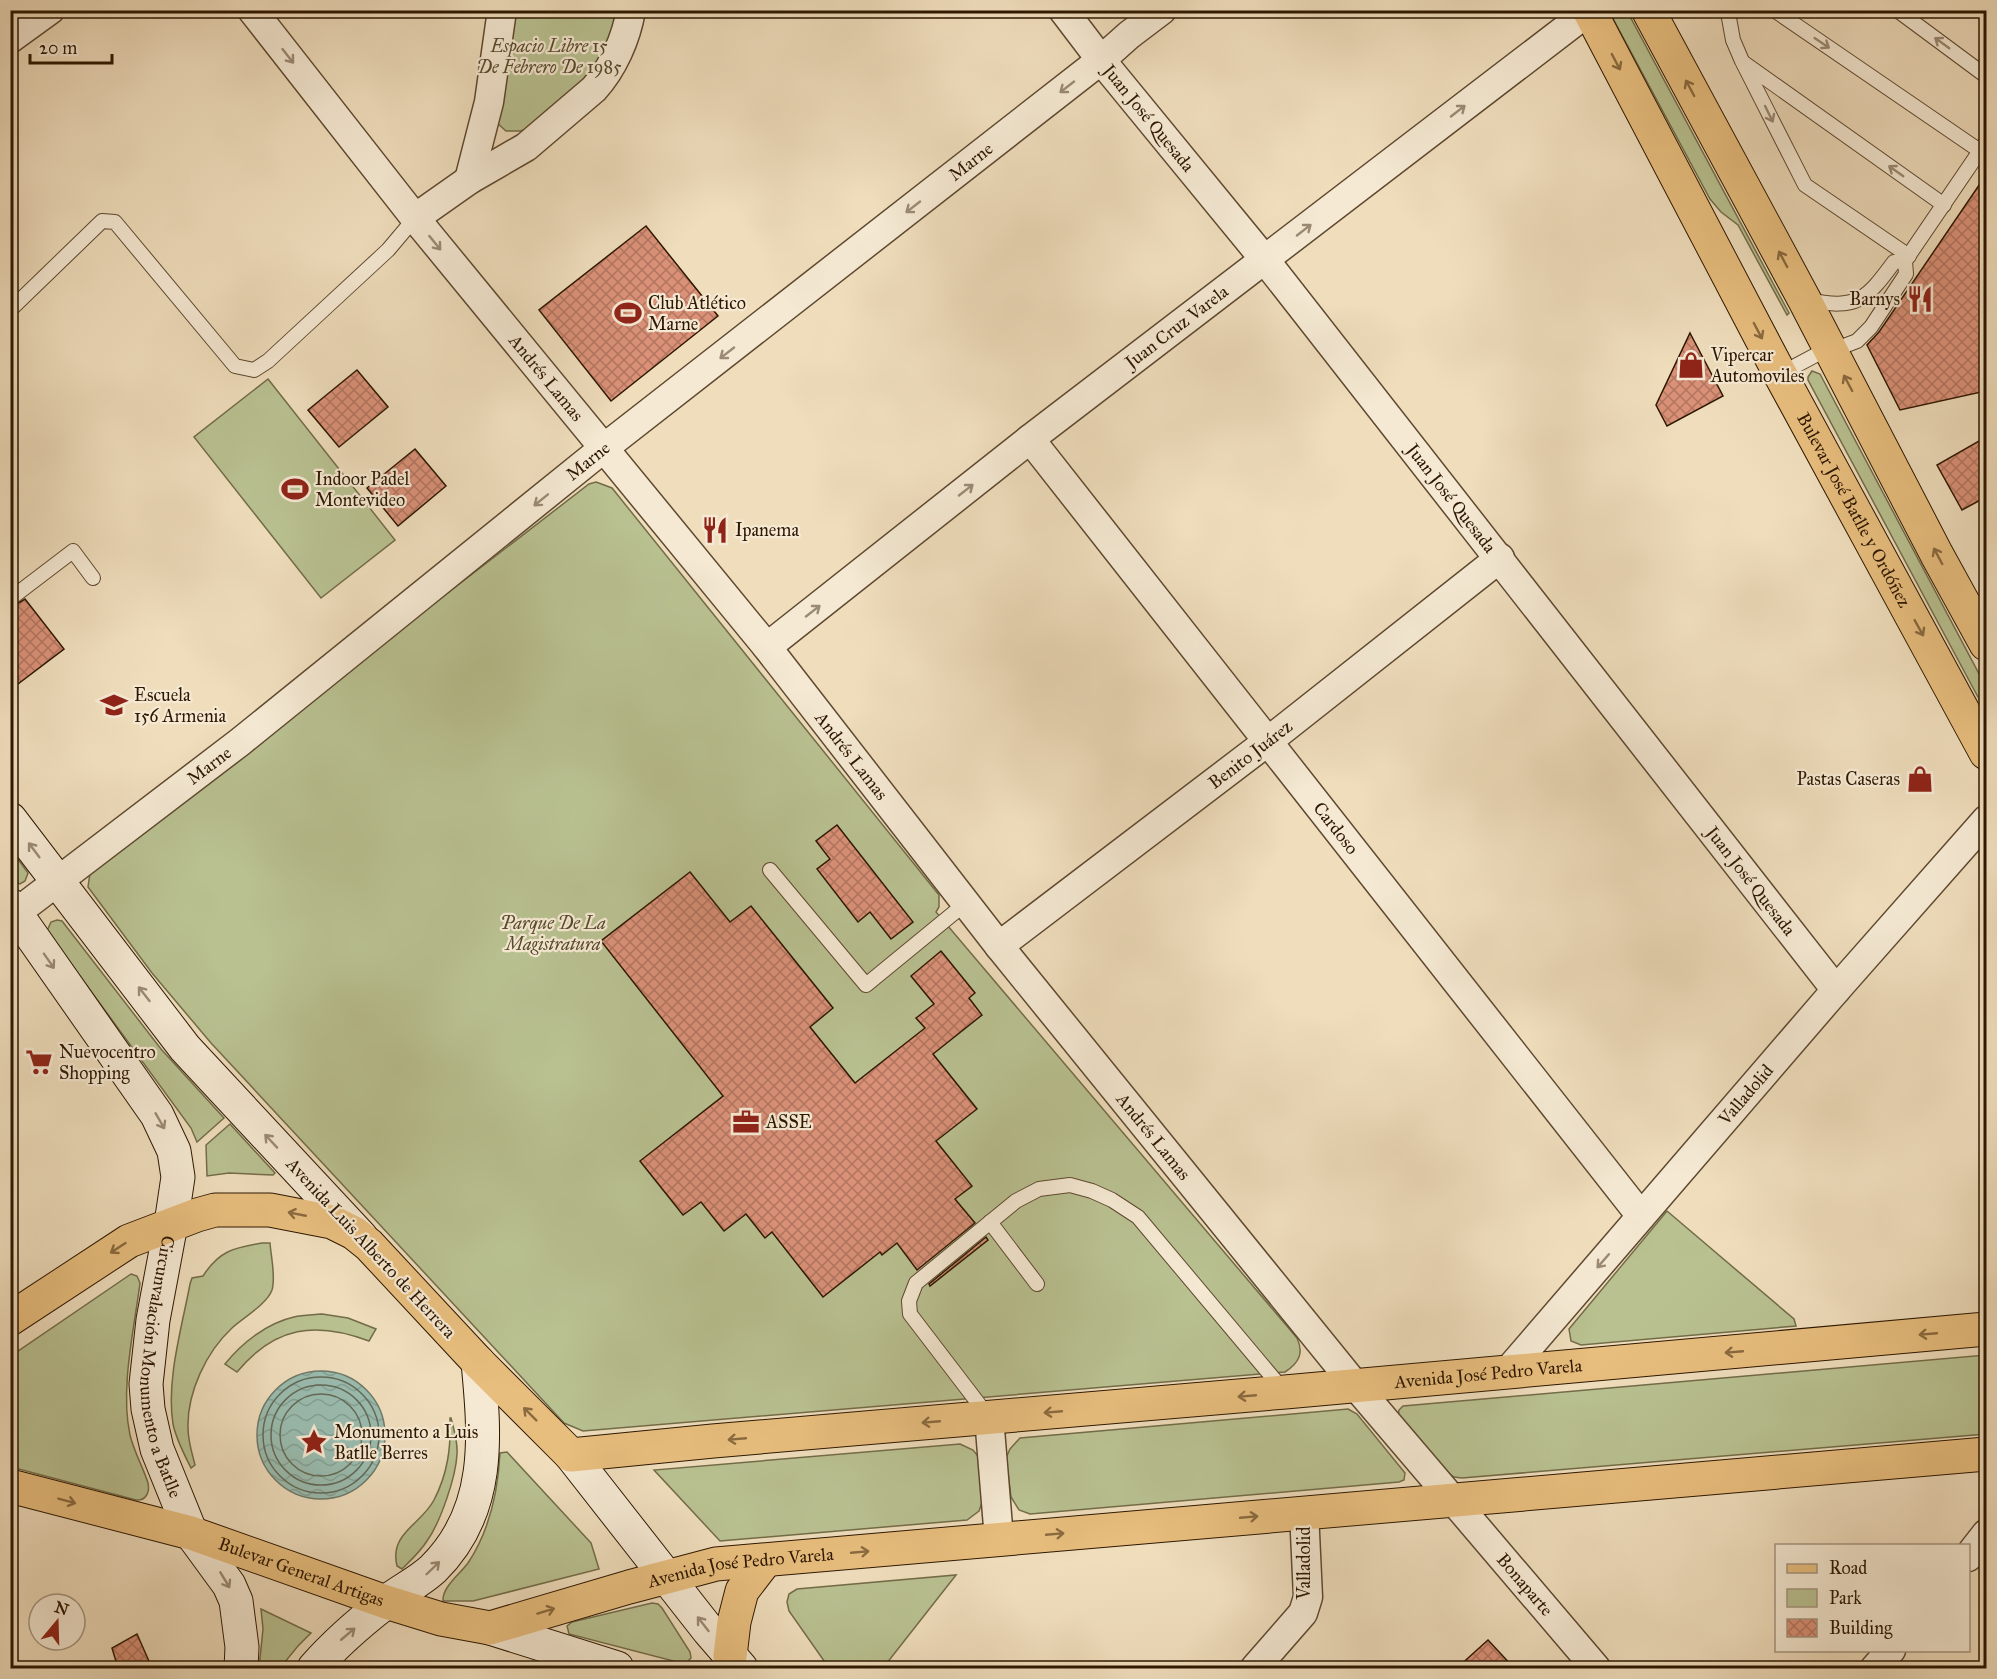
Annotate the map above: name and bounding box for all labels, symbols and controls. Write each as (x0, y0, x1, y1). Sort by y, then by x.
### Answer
scale bar (30, 27, 112, 65)
park label: Espacio Libre 15 De Febrero De 1985 (477, 35, 621, 78)
text: 20 m (39, 37, 77, 59)
one-way arrow (1814, 37, 1831, 50)
one-way arrow (1934, 37, 1950, 50)
one-way arrow (281, 48, 294, 64)
one-way arrow (1611, 53, 1622, 71)
street label: Juan José Quesada (1096, 58, 1199, 177)
one-way arrow (1684, 79, 1695, 97)
one-way arrow (1059, 80, 1075, 93)
one-way arrow (1449, 104, 1465, 117)
one-way arrow (1763, 104, 1775, 122)
street label: Marne (944, 138, 997, 186)
one-way arrow (1889, 165, 1905, 177)
one-way arrow (906, 200, 922, 213)
one-way arrow (1295, 224, 1311, 237)
one-way arrow (428, 234, 441, 250)
one-way arrow (1777, 251, 1789, 268)
street label: Juan Cruz Varela (1119, 280, 1233, 375)
restaurant icon: Barnys (1905, 284, 1935, 314)
place label: Barnys (1849, 288, 1900, 310)
place label: Club Atlético Marne (648, 292, 746, 335)
sports icon: Club Atlético Marne (613, 298, 643, 328)
one-way arrow (1753, 322, 1764, 340)
street label: Andrés Lamas (503, 329, 588, 426)
place label: Vipercar Automoviles (1710, 344, 1805, 387)
one-way arrow (719, 346, 735, 359)
shop icon: Vipercar Automoviles (1676, 350, 1706, 380)
one-way arrow (1842, 375, 1853, 393)
street label: Bulevar José Batlle y Ordóñez (1792, 409, 1916, 611)
street label: Marne (561, 437, 614, 485)
street label: Juan José Quesada (1400, 438, 1501, 558)
place label: Indoor Padel Montevideo (315, 468, 410, 511)
sports icon: Indoor Padel Montevideo (280, 474, 310, 504)
one-way arrow (958, 484, 974, 497)
one-way arrow (533, 493, 549, 506)
restaurant icon: Ipanema (700, 515, 730, 545)
place label: Ipanema (735, 519, 799, 541)
one-way arrow (1932, 548, 1944, 565)
one-way arrow (805, 605, 821, 618)
one-way arrow (1913, 619, 1925, 636)
place label: Escuela 156 Armenia (134, 684, 227, 727)
school or university icon: Escuela 156 Armenia (99, 690, 129, 720)
street label: Andrés Lamas (810, 707, 893, 804)
street label: Benito Juárez (1204, 715, 1297, 794)
street label: Marne (183, 742, 236, 790)
shop icon: Pastas Caseras (1905, 764, 1935, 794)
place label: Pastas Caseras (1797, 768, 1900, 790)
street label: Cardoso (1309, 797, 1363, 859)
street label: Juan José Quesada (1699, 821, 1801, 940)
one-way arrow (27, 842, 40, 858)
park label: Parque De La Magistratura (500, 912, 606, 955)
one-way arrow (43, 952, 55, 968)
one-way arrow (137, 986, 150, 1002)
place label: Nuevocentro Shopping (59, 1041, 156, 1085)
supermarket icon: Nuevocentro Shopping (24, 1047, 54, 1077)
street label: Valladolid (1713, 1060, 1778, 1130)
street label: Andrés Lamas (1111, 1088, 1195, 1185)
office icon: ASSE (731, 1107, 761, 1137)
place label: ASSE (765, 1111, 812, 1133)
one-way arrow (154, 1112, 166, 1129)
one-way arrow (264, 1134, 278, 1149)
street label: Avenida Luis Alberto de Herrera (281, 1152, 461, 1343)
one-way arrow (288, 1208, 307, 1219)
street label: Circunvalación Monumento a Batlle (135, 1234, 187, 1501)
one-way arrow (110, 1242, 127, 1254)
one-way arrow (1596, 1253, 1610, 1268)
one-way arrow (1919, 1329, 1939, 1340)
one-way arrow (1725, 1347, 1744, 1358)
street label: Avenida José Pedro Varela (1393, 1354, 1583, 1393)
one-way arrow (1238, 1390, 1257, 1401)
one-way arrow (522, 1406, 537, 1421)
one-way arrow (1043, 1407, 1063, 1418)
one-way arrow (921, 1417, 941, 1428)
place label: Monumento a Luis Batlle Berres (334, 1421, 478, 1464)
place icon: Monumento a Luis Batlle Berres (299, 1427, 329, 1457)
one-way arrow (727, 1434, 747, 1445)
one-way arrow (57, 1495, 76, 1507)
one-way arrow (1238, 1511, 1258, 1522)
street label: Valladolid (1293, 1526, 1315, 1601)
one-way arrow (1044, 1528, 1064, 1539)
street label: Bulevar General Artigas (215, 1533, 387, 1611)
street label: Avenida José Pedro Varela (644, 1543, 835, 1593)
legend (1775, 1544, 1970, 1652)
one-way arrow (850, 1546, 870, 1557)
street label: Bonaparte (1492, 1549, 1558, 1621)
text: Road (1829, 1557, 1867, 1579)
one-way arrow (425, 1561, 440, 1575)
one-way arrow (220, 1571, 232, 1588)
text: Park (1829, 1587, 1862, 1609)
north arrow (27, 1592, 87, 1652)
text: N (52, 1597, 72, 1620)
one-way arrow (537, 1605, 556, 1616)
one-way arrow (697, 1616, 710, 1632)
text: Building (1829, 1617, 1893, 1640)
one-way arrow (340, 1627, 355, 1641)

